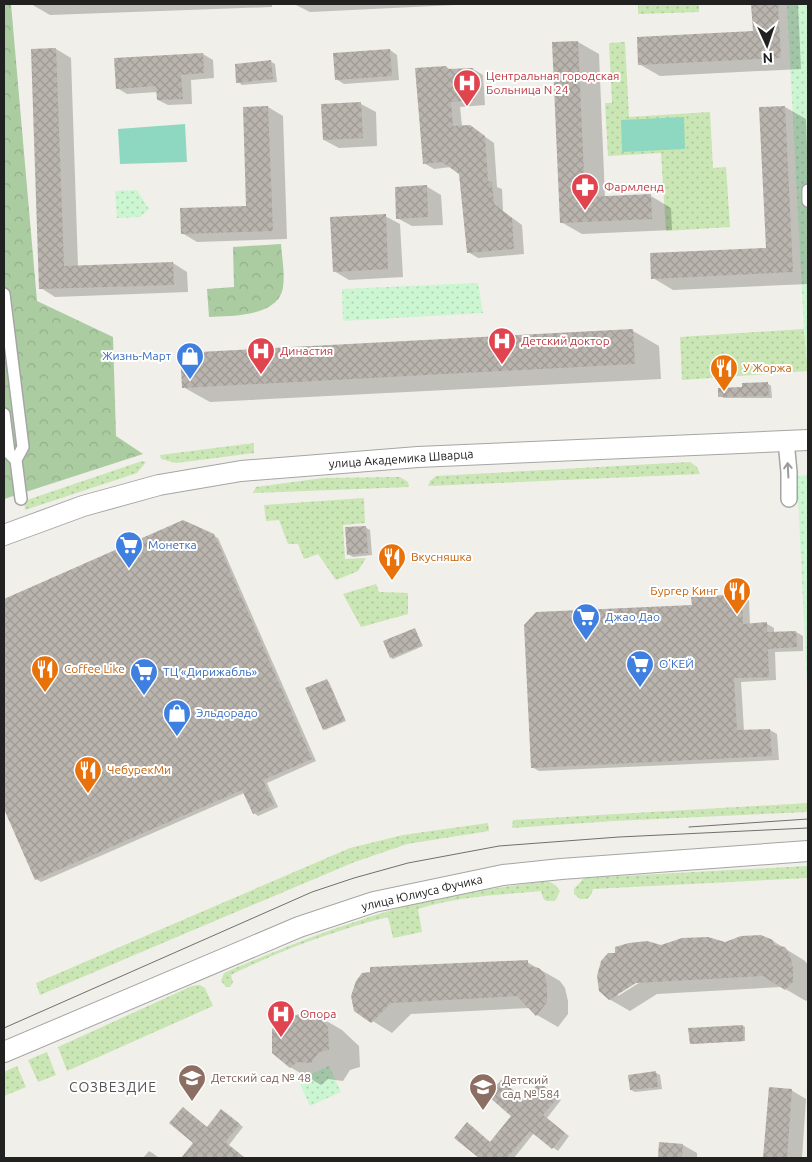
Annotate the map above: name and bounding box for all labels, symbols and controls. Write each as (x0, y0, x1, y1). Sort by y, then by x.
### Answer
north arrow (742, 20, 792, 70)
text: N (762, 50, 773, 66)
hospital icon: Центральная городская Больница N 24 (452, 68, 482, 107)
place label: Центральная городская Больница N 24 (486, 69, 620, 96)
pharmacy icon: Фармленд (570, 172, 600, 211)
place label: Фармленд (604, 180, 664, 193)
hospital icon: Детский доктор (487, 326, 517, 365)
place label: Детский доктор (521, 334, 610, 347)
hospital icon: Династия (246, 336, 276, 375)
shop icon: Жизнь-Март (175, 341, 205, 380)
place label: Династия (280, 344, 333, 357)
place label: Жизнь-Март (102, 349, 172, 362)
restaurant icon: У Жоржа (709, 353, 739, 392)
place label: У Жоржа (743, 361, 792, 374)
street label: улица Академика Шварца (328, 447, 474, 470)
one-way arrow (784, 462, 793, 478)
supermarket icon: Монетка (114, 530, 144, 569)
place label: Монетка (148, 538, 197, 551)
restaurant icon: Вкусняшка (377, 542, 407, 581)
place label: Вкусняшка (411, 550, 472, 563)
restaurant icon: Бургер Кинг (722, 576, 752, 615)
place label: Бургер Кинг (650, 584, 718, 597)
supermarket icon: Джао Дао (571, 602, 601, 641)
place label: Джао Дао (605, 610, 660, 623)
supermarket icon: О’КЕЙ (625, 649, 655, 688)
restaurant icon: Coffee Like (30, 654, 60, 693)
supermarket icon: ТЦ «Дирижабль» (129, 657, 159, 696)
place label: О’КЕЙ (659, 657, 694, 670)
place label: Coffee Like (64, 662, 125, 675)
place label: ТЦ «Дирижабль» (163, 665, 257, 678)
shop icon: Эльдорадо (162, 698, 192, 737)
place label: Эльдорадо (196, 706, 258, 719)
restaurant icon: ЧебурекМи (73, 755, 103, 794)
place label: ЧебурекМи (107, 763, 171, 776)
street label: улица Юлиуса Фучика (360, 872, 484, 913)
hospital icon: Опора (266, 999, 296, 1038)
place label: Опора (300, 1007, 336, 1020)
school or university icon: Детский сад № 48 (177, 1063, 207, 1102)
place label: Детский сад № 48 (211, 1071, 311, 1084)
school or university icon: Детский сад № 584 (468, 1072, 498, 1111)
place label: Детский сад № 584 (502, 1073, 560, 1100)
district label: СОЗВЕЗДИЕ (69, 1079, 157, 1095)

